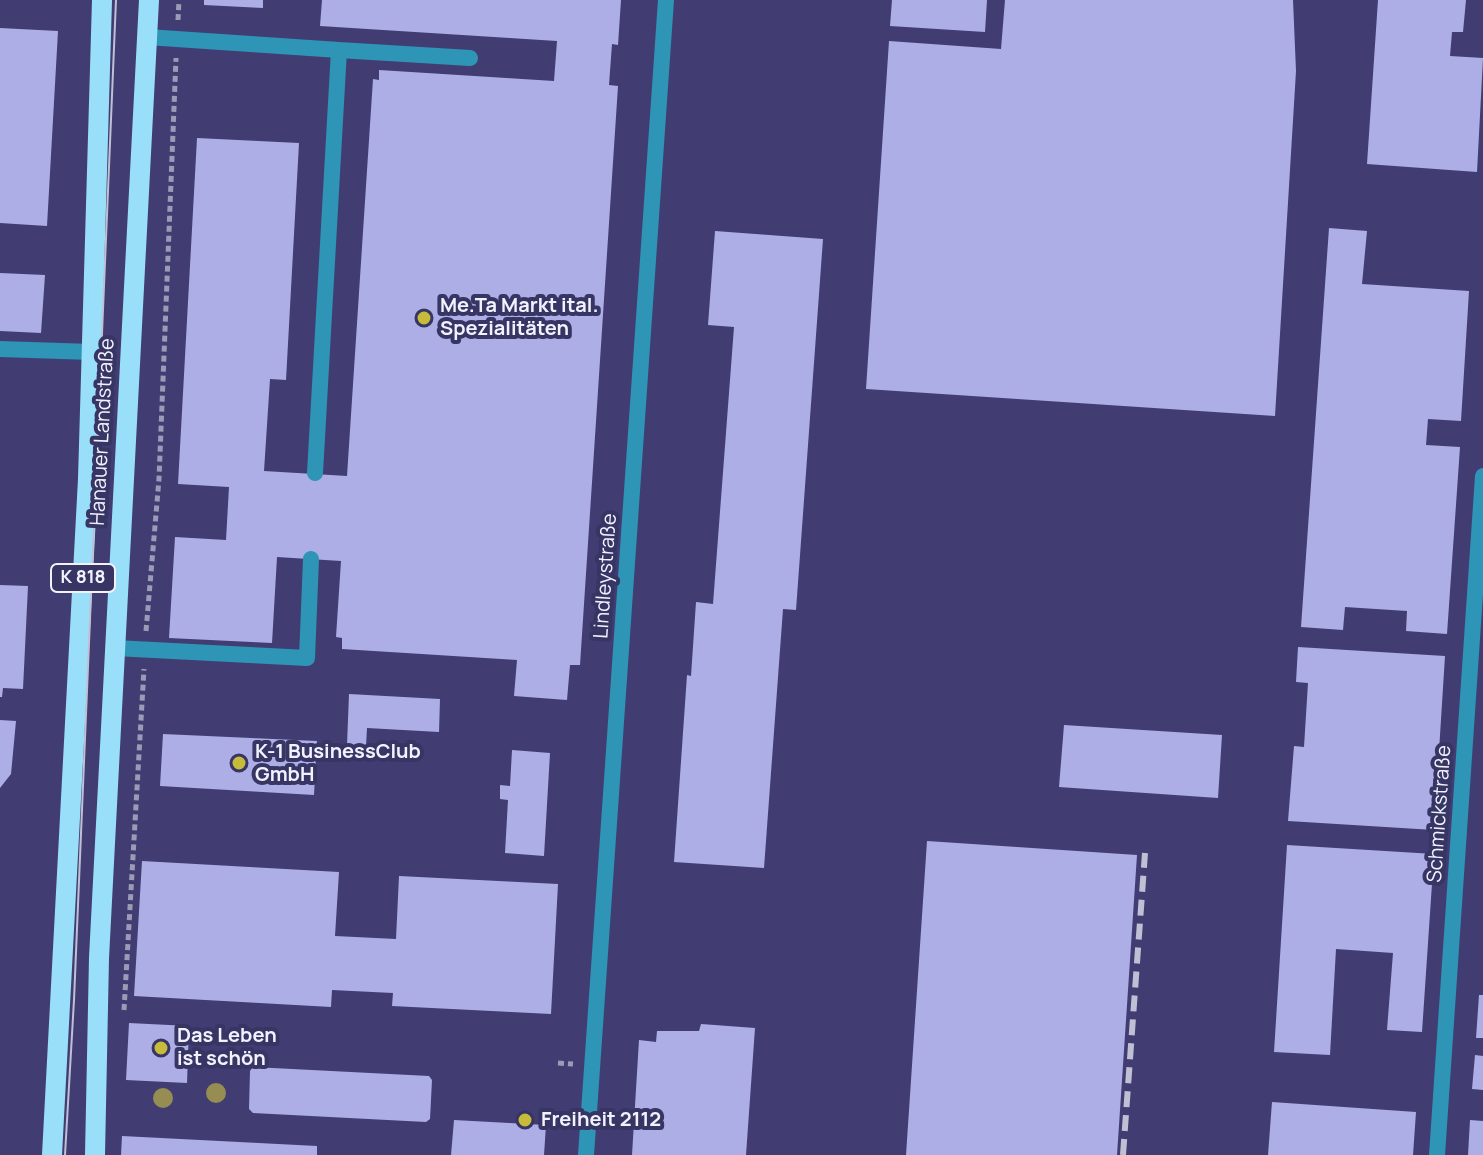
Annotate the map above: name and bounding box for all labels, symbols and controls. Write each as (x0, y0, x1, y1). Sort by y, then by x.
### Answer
place label: Me.Ta Markt ital. Spezialitäten (440, 294, 599, 341)
marker: Me.Ta Markt ital. Spezialitäten (415, 309, 433, 327)
street label: Hanauer Landstraße (86, 338, 120, 526)
street label: Lindleystraße (590, 513, 622, 639)
road number: K 818 (51, 564, 115, 592)
place label: K-1 BusinessClub GmbH (255, 740, 421, 787)
street label: Schmickstraße (1423, 744, 1457, 884)
marker: K-1 BusinessClub GmbH (230, 754, 248, 772)
place label: Das Leben ist schön (177, 1024, 277, 1071)
marker: Das Leben ist schön (152, 1039, 170, 1057)
place label: Freiheit 2112 (541, 1108, 661, 1132)
marker: Freiheit 2112 (516, 1111, 534, 1129)

